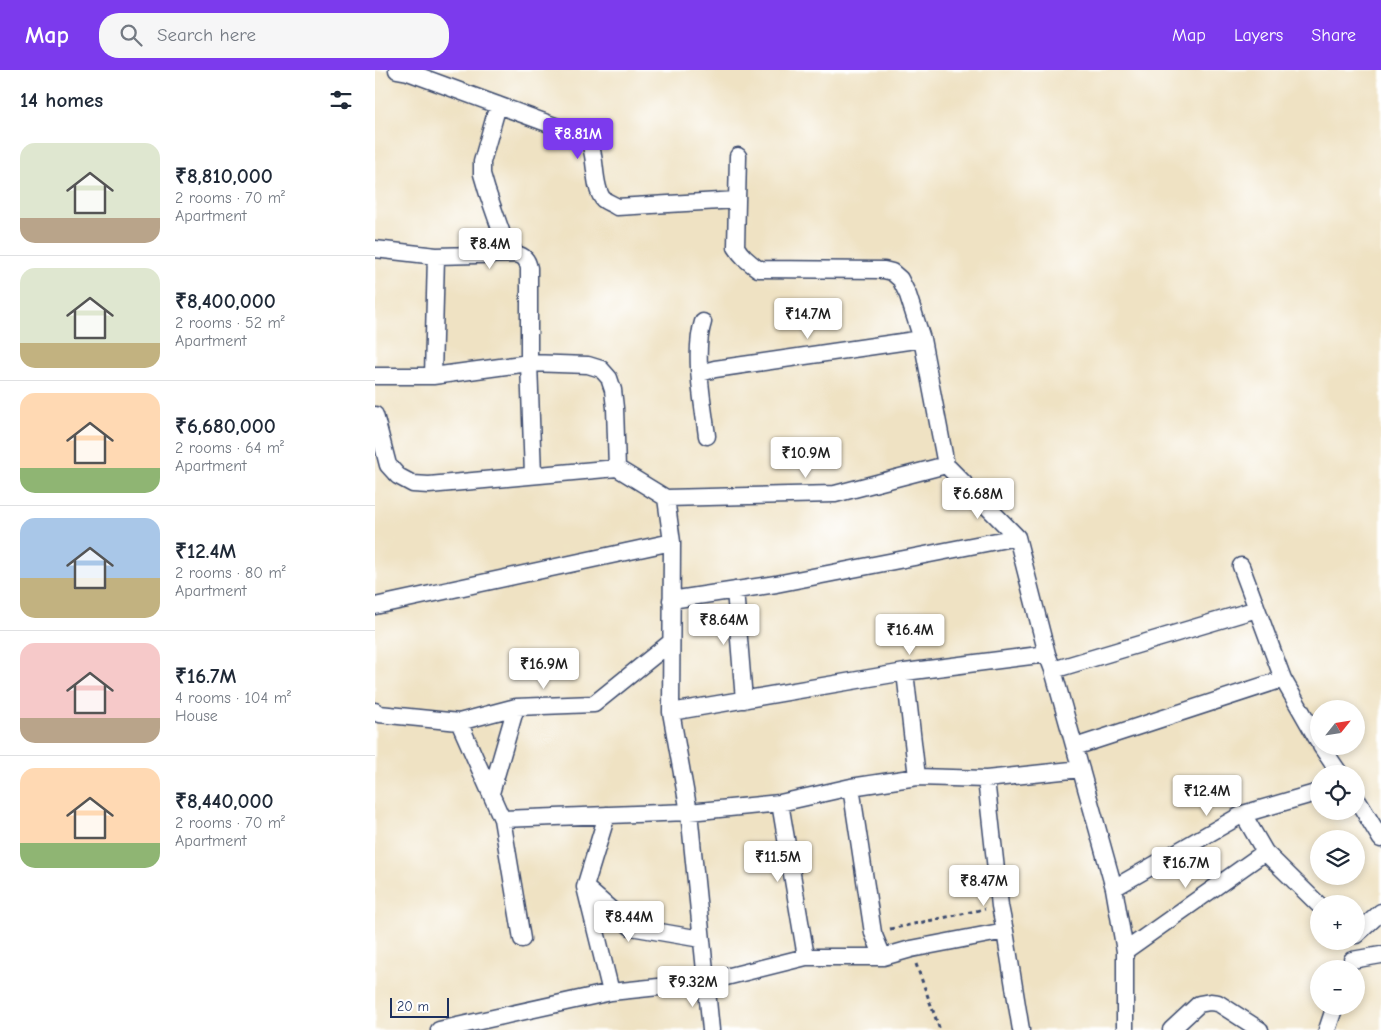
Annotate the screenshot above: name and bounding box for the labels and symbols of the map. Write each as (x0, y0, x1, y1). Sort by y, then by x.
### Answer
pin: ₹8.81M (537, 118, 619, 160)
pin: ₹8.4M (455, 228, 525, 270)
pin: ₹14.7M (767, 298, 849, 340)
pin: ₹10.9M (765, 436, 847, 479)
pin: ₹6.68M (937, 478, 1019, 520)
pin: ₹8.64M (683, 604, 765, 646)
pin: ₹16.4M (869, 614, 951, 656)
pin: ₹16.9M (503, 648, 585, 690)
north arrow (1310, 700, 1365, 755)
pin: ₹12.4M (1166, 774, 1248, 817)
pin: ₹11.5M (737, 840, 819, 883)
pin: ₹16.7M (1145, 846, 1227, 889)
pin: ₹8.47M (943, 864, 1025, 907)
pin: ₹8.44M (588, 900, 670, 943)
pin: ₹9.32M (652, 966, 734, 1008)
scale bar (390, 995, 449, 1018)

